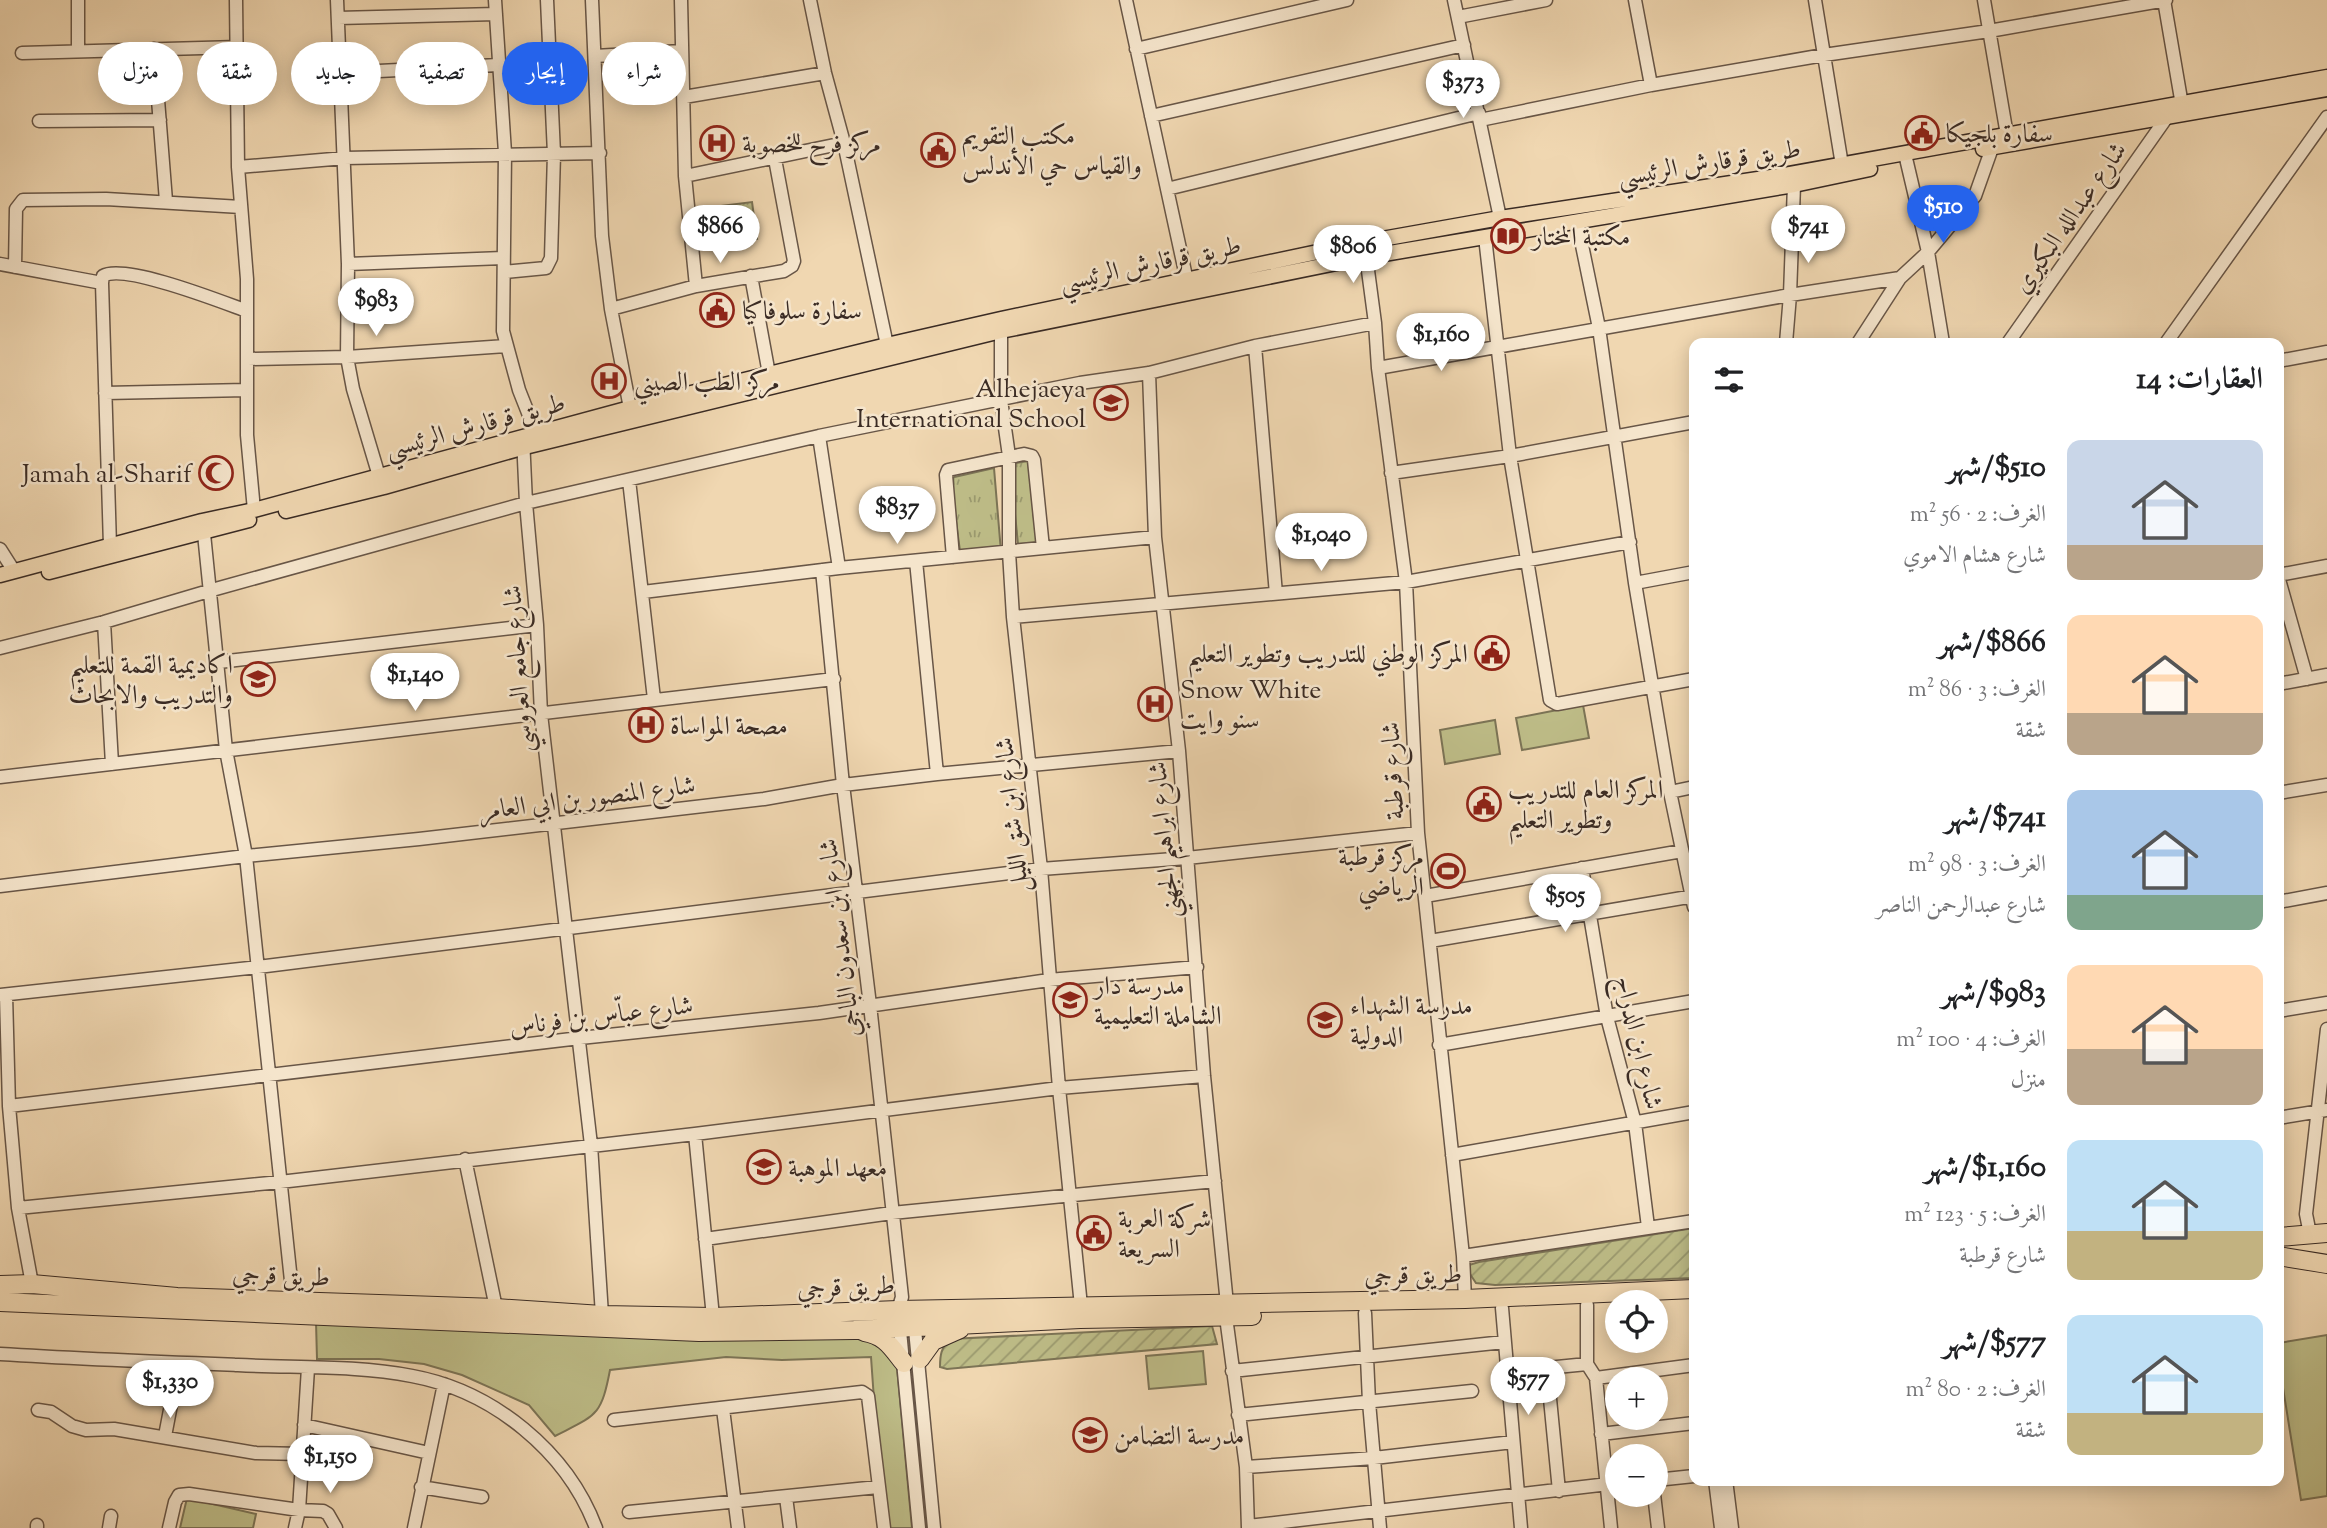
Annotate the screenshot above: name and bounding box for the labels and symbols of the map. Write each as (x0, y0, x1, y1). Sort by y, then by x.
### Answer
pin: $373 (1422, 60, 1504, 120)
public building icon: سفارة بلجيكا (1903, 114, 1941, 152)
place label: سفارة بلجيكا (1946, 117, 2053, 154)
place label: مكتب التقويم والقياس حي الأندلس (962, 119, 1142, 187)
hospital icon: مركز فرح للخصوبة (698, 124, 736, 162)
place label: مركز فرح للخصوبة (742, 127, 881, 167)
public building icon: مكتب التقويم والقياس حي الأندلس (919, 131, 957, 169)
street label: طريق قرقارش الرئيسي (1615, 132, 1804, 200)
street label: شارع عبدالله البكيري (2005, 135, 2138, 302)
pin: $510 (1902, 186, 1984, 245)
pin: $866 (679, 205, 761, 265)
pin: $741 (1767, 205, 1849, 265)
library icon: مكتبة المختار (1489, 217, 1527, 255)
place label: مكتبة المختار (1529, 220, 1630, 257)
pin: $806 (1312, 226, 1394, 285)
street label: طريق قرقارش الرئيسي (1056, 228, 1246, 306)
pin: $983 (335, 278, 417, 338)
public building icon: سفارة سلوفاكيا (698, 291, 736, 329)
place label: سفارة سلوفاكيا (742, 294, 862, 331)
pin: $1,160 (1384, 314, 1498, 373)
hospital icon: مركز الطب الصيني (590, 362, 628, 400)
place label: مركز الطب الصيني (634, 365, 780, 405)
place label: Alhejaeya International School (856, 372, 1086, 439)
school or university icon: Alhejaeya International School (1092, 384, 1130, 422)
street label: طريق قرقارش الرئيسي (381, 386, 571, 472)
mosque icon: Jamah al-Sharif (197, 454, 235, 492)
place label: Jamah al-Sharif (20, 457, 193, 494)
pin: $837 (856, 486, 938, 546)
pin: $1,040 (1264, 514, 1378, 573)
street label: شارع جامع العروسي (495, 584, 547, 754)
public building icon: المركز الوطني للتدريب وتطوير التعليم (1473, 634, 1511, 672)
place label: المركز الوطني للتدريب وتطوير التعليم (1187, 637, 1468, 679)
place label: اكاديمية القمة للتعليم والتدريب والابحاث (69, 648, 233, 715)
pin: $1,140 (358, 654, 472, 713)
school or university icon: اكاديمية القمة للتعليم والتدريب والابحاث (239, 660, 277, 698)
place label: Snow White سنو وايت (1180, 673, 1321, 740)
hospital icon: Snow White سنو وايت (1136, 685, 1174, 723)
hospital icon: مصحة المواساة (627, 706, 665, 744)
place label: مصحة المواساة (670, 709, 788, 746)
street label: شارع قرطبة (1373, 721, 1417, 821)
street label: شارع ابن شق الليل (987, 735, 1041, 894)
street label: شارع ابراهيم الجهني (1140, 759, 1196, 920)
street label: شارع المنصور بن ابي العامر (477, 768, 698, 832)
place label: المركز العام للتدريب وتطوير التعليم (1508, 773, 1663, 845)
public building icon: المركز العام للتدريب وتطوير التعليم (1465, 785, 1503, 823)
street label: شارع ابن سعدون الباجي (811, 836, 873, 1039)
place label: مركز قرطبة الرياضي (1338, 840, 1424, 910)
sports icon: مركز قرطبة الرياضي (1429, 852, 1467, 890)
pin: $505 (1524, 874, 1606, 934)
place label: مدرسة دار الشاملة التعليمية (1091, 969, 1222, 1036)
street label: شارع ابن الدراج (1601, 972, 1671, 1114)
school or university icon: مدرسة دار الشاملة التعليمية (1051, 981, 1089, 1019)
street label: شارع عباّس بن فرناس (507, 986, 695, 1048)
place label: مدرسة الشهداء الدولية (1350, 989, 1473, 1056)
school or university icon: مدرسة الشهداء الدولية (1306, 1001, 1344, 1039)
school or university icon: معهد الموهبة (745, 1148, 783, 1186)
place label: معهد الموهبة (788, 1151, 887, 1188)
place label: شركة العربة السريعة (1118, 1202, 1211, 1269)
public building icon: شركة العربة السريعة (1075, 1214, 1113, 1252)
street label: طريق قرجي (231, 1257, 331, 1299)
street label: طريق قرجي (1364, 1257, 1462, 1297)
street label: طريق قرجي (796, 1268, 896, 1310)
pin: $577 (1487, 1358, 1569, 1417)
pin: $1,330 (113, 1360, 227, 1420)
school or university icon: مدرسة التضامن (1071, 1416, 1109, 1454)
place label: مدرسة التضامن (1114, 1419, 1244, 1456)
pin: $1,150 (273, 1436, 387, 1495)

